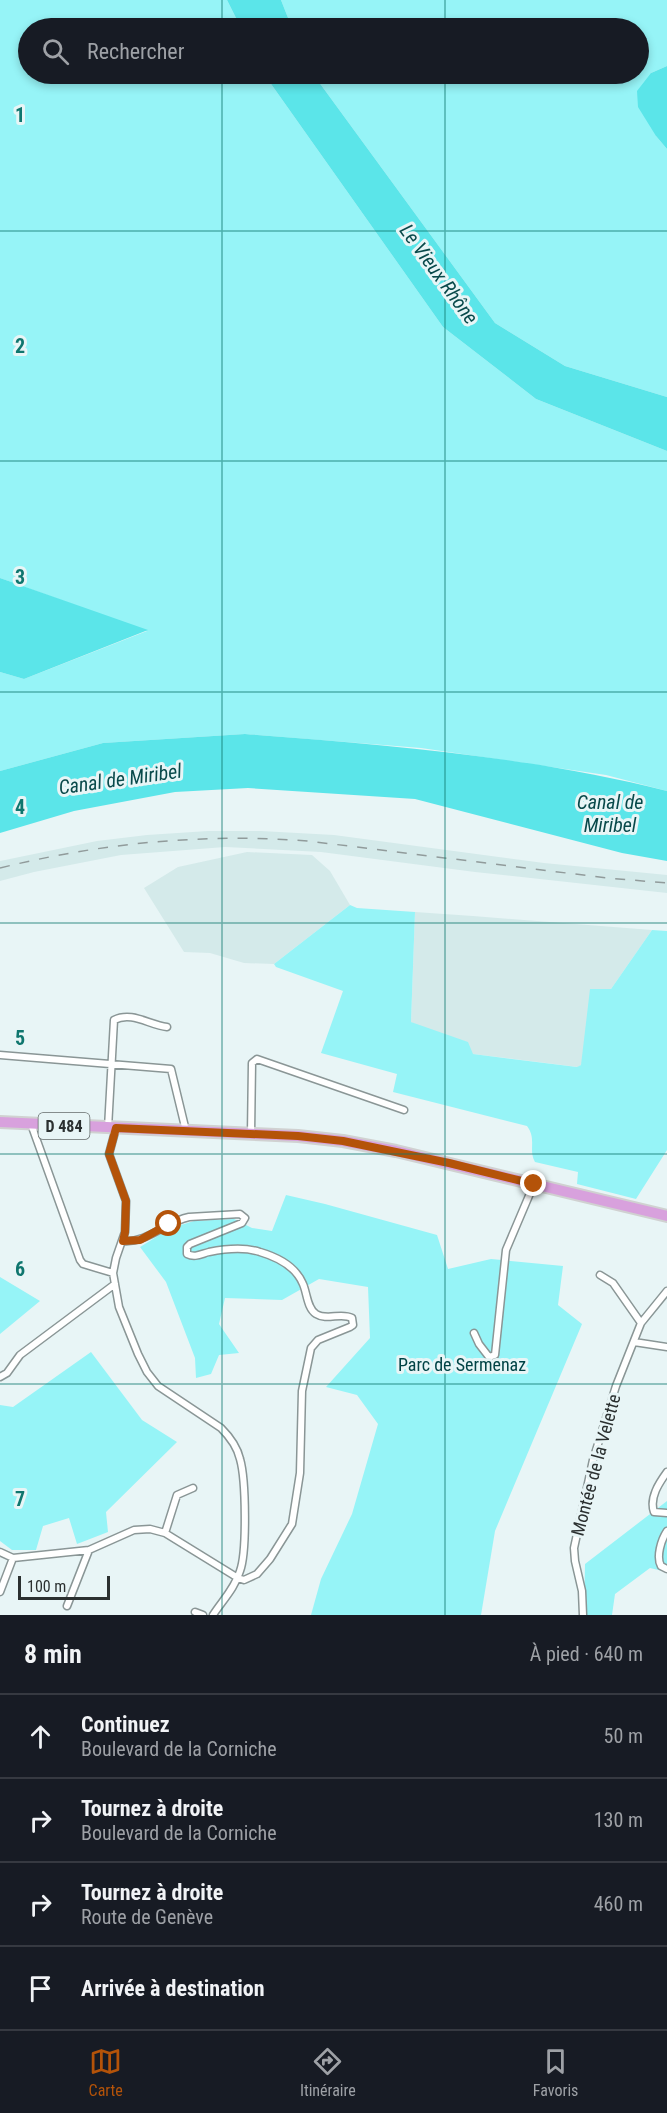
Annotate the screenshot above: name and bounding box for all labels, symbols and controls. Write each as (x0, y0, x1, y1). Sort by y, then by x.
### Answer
search box (18, 18, 649, 84)
icon: search (39, 35, 72, 68)
text: Rechercher (87, 39, 184, 64)
text: 1 (15, 103, 25, 127)
water label: Le Vieux Rhône (395, 219, 483, 329)
text: 2 (15, 334, 25, 358)
text: 3 (15, 565, 25, 589)
water label: Canal de Miribel (57, 758, 184, 800)
water label: Canal de Miribel (577, 790, 643, 837)
text: 4 (15, 795, 25, 819)
text: 5 (15, 1026, 25, 1050)
road number: D 484 (38, 1113, 90, 1139)
route end (520, 1170, 546, 1196)
route start (155, 1210, 181, 1236)
text: 6 (15, 1257, 25, 1281)
park label: Parc de Sermenaz (398, 1354, 526, 1375)
street label: Montée de la Velette (566, 1392, 625, 1538)
text: 7 (15, 1487, 25, 1511)
scale bar (18, 1573, 110, 1600)
text: 100 m (27, 1577, 66, 1596)
text: 8 min (24, 1639, 82, 1669)
text: À pied · 640 m (530, 1642, 643, 1666)
text: Continuez (81, 1712, 170, 1737)
icon: ahead (24, 1720, 57, 1753)
text: 50 m (604, 1724, 643, 1748)
text: Boulevard de la Corniche (81, 1737, 277, 1761)
text: Tournez à droite (81, 1796, 223, 1821)
icon: right (24, 1804, 57, 1837)
text: 130 m (594, 1808, 643, 1832)
text: Boulevard de la Corniche (81, 1821, 277, 1845)
text: Tournez à droite (81, 1880, 223, 1905)
icon: right (24, 1888, 57, 1921)
text: 460 m (594, 1892, 643, 1916)
text: Route de Genève (81, 1905, 213, 1929)
icon: arrive (24, 1972, 57, 2005)
text: Arrivée à destination (81, 1976, 265, 2001)
tab: Carte (89, 2045, 123, 2100)
tab: Itinéraire (300, 2045, 356, 2100)
tab: Favoris (533, 2045, 578, 2100)

